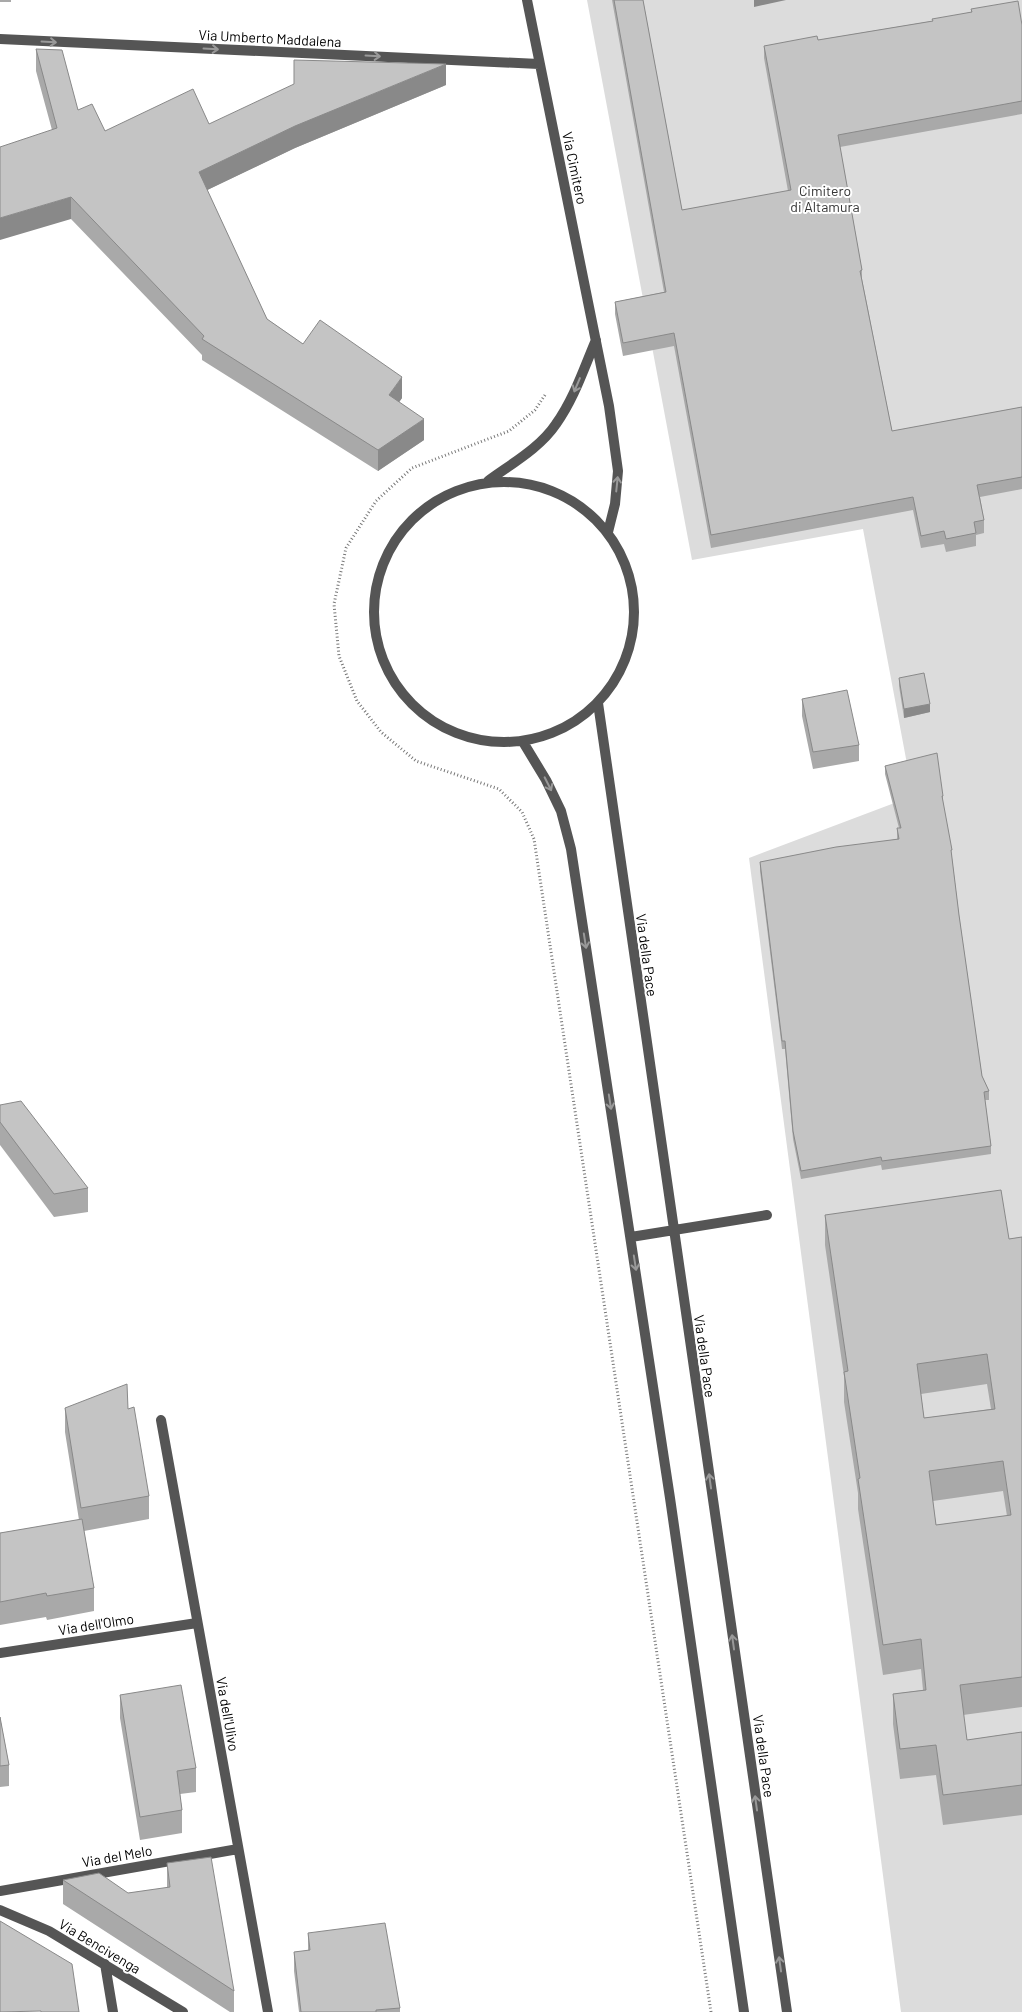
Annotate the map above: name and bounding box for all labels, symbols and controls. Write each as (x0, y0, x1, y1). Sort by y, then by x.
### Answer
street label: Via Umberto Maddalena (198, 26, 342, 50)
one-way arrow (40, 37, 56, 46)
one-way arrow (202, 44, 219, 54)
one-way arrow (365, 52, 381, 61)
street label: Via Cimitero (559, 130, 591, 206)
park label: Cimitero di Altamura (790, 182, 860, 215)
one-way arrow (572, 377, 581, 392)
one-way arrow (612, 477, 621, 493)
one-way arrow (543, 777, 553, 792)
street label: Via della Pace (633, 913, 661, 997)
one-way arrow (581, 933, 591, 949)
one-way arrow (606, 1094, 616, 1110)
one-way arrow (630, 1254, 640, 1270)
street label: Via della Pace (691, 1314, 719, 1398)
one-way arrow (704, 1474, 714, 1490)
street label: Via dell'Olmo (57, 1610, 135, 1638)
one-way arrow (728, 1634, 738, 1650)
street label: Via dell'Ulivo (213, 1676, 243, 1752)
street label: Via della Pace (750, 1714, 778, 1798)
one-way arrow (751, 1795, 761, 1811)
street label: Via del Melo (80, 1841, 154, 1871)
street label: Via Bencivenga (56, 1915, 144, 1977)
one-way arrow (775, 1956, 785, 1972)

